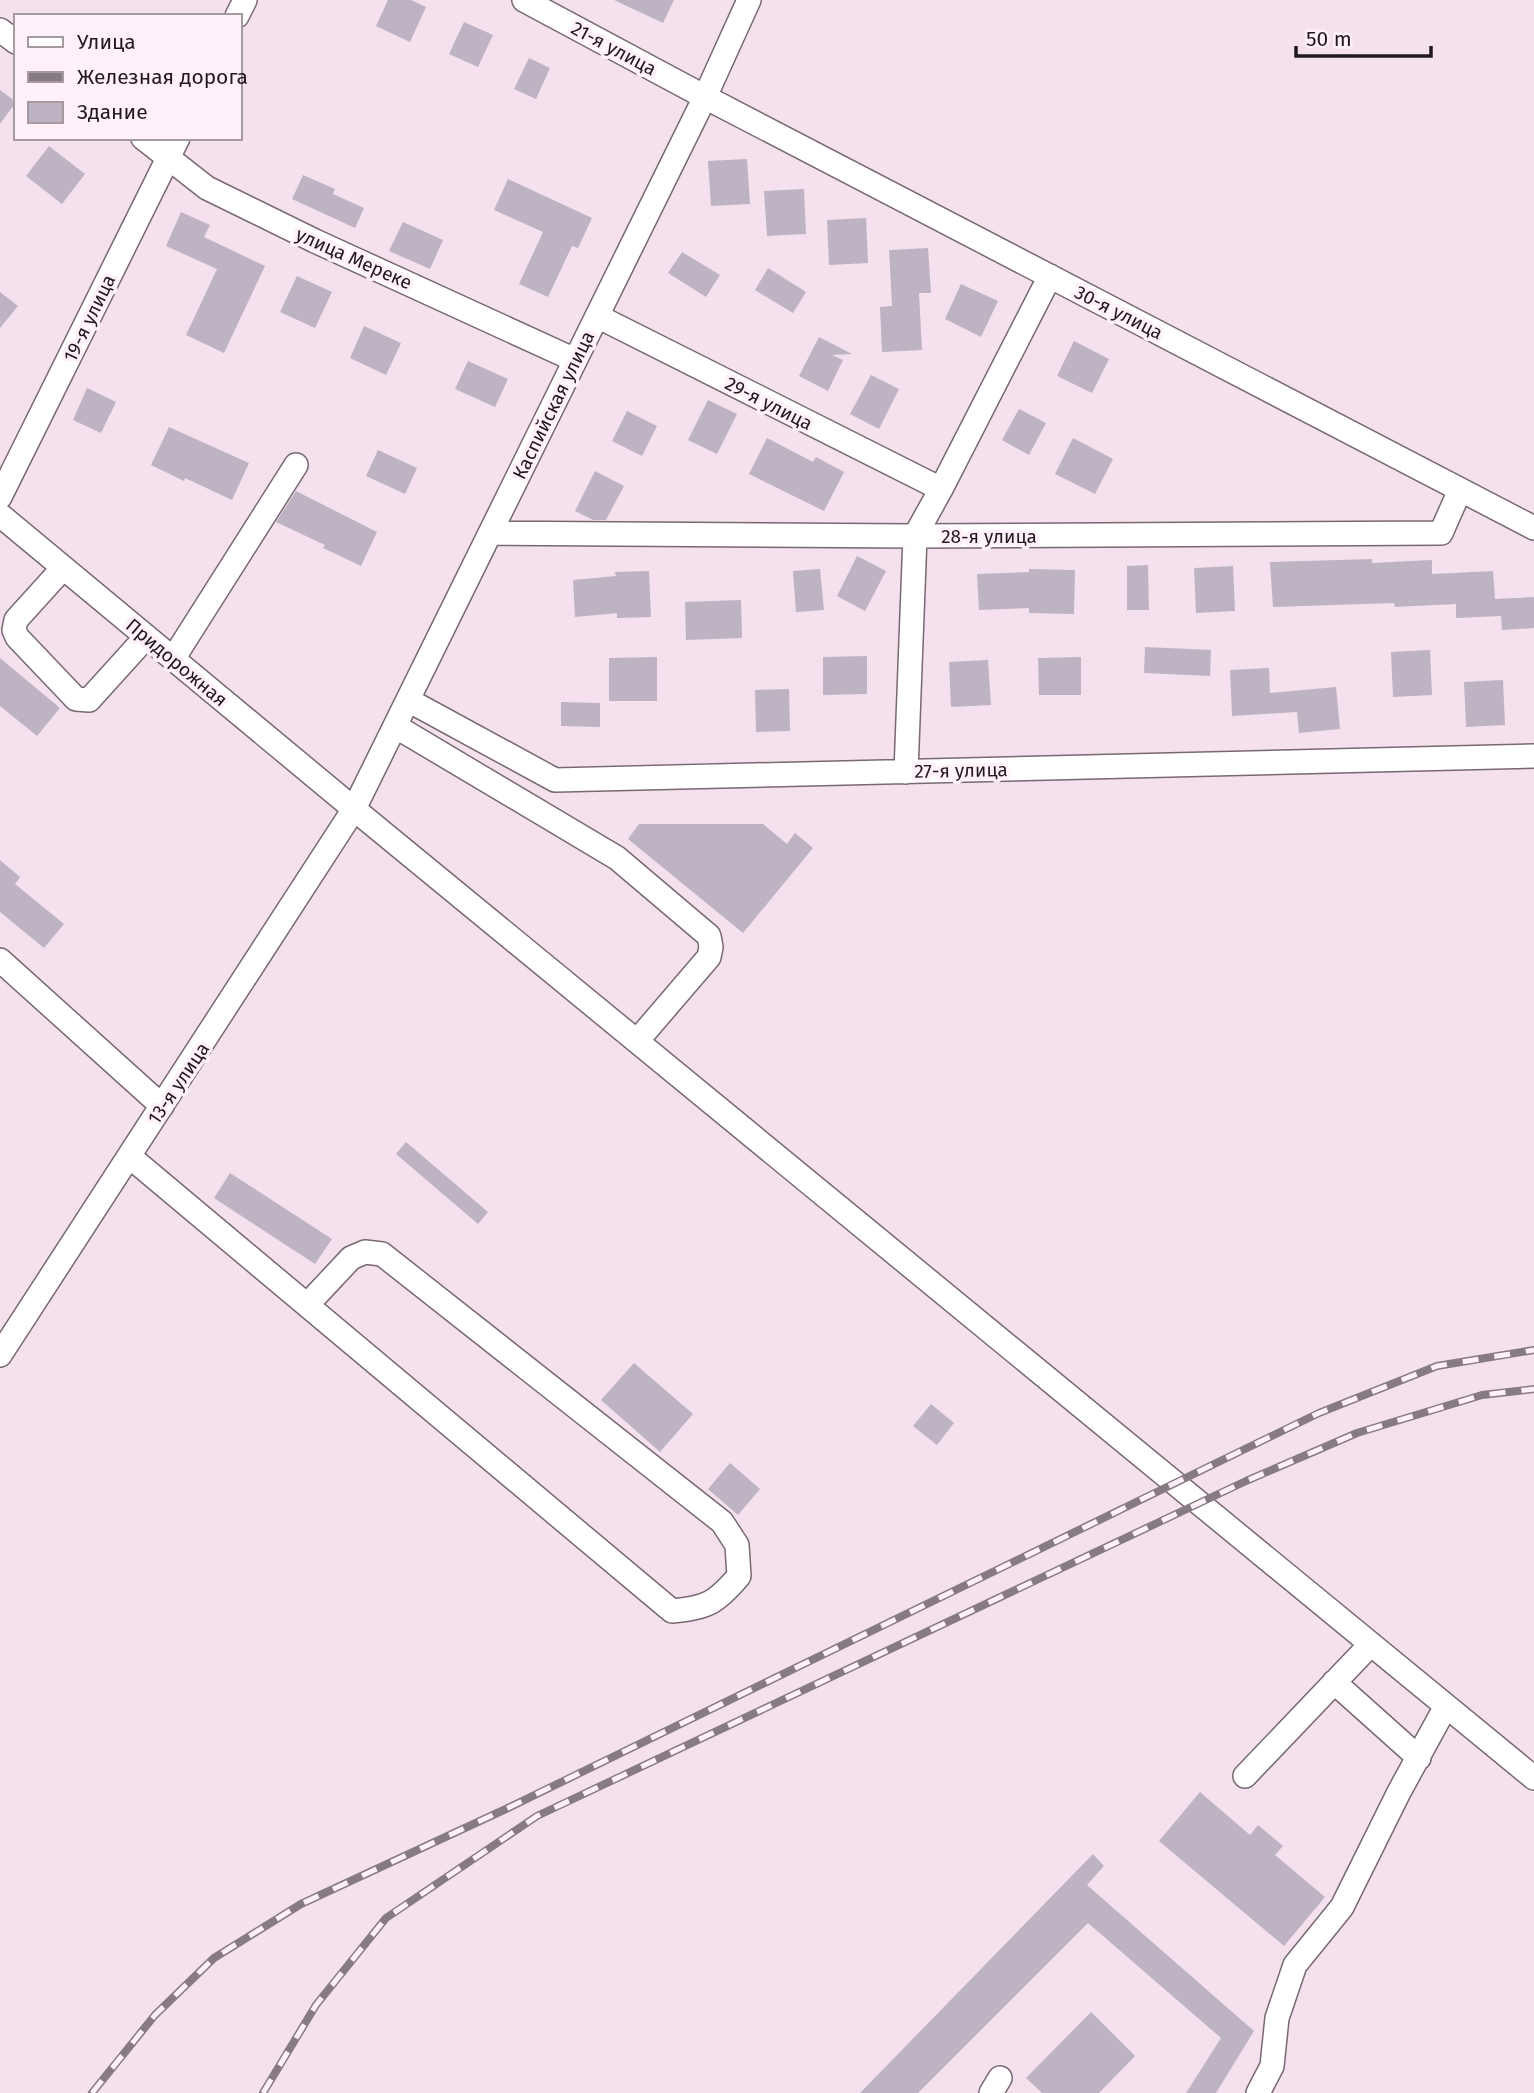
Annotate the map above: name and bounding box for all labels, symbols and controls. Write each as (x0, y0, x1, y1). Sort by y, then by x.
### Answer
legend (14, 14, 242, 140)
scale bar (1296, 14, 1431, 58)
street label: 21-я улица (567, 16, 660, 80)
text: 50 m (1306, 26, 1352, 52)
text: Улица (77, 29, 136, 55)
text: Железная дорога (77, 64, 248, 90)
text: Здание (77, 99, 148, 125)
street label: улица Мереке (292, 223, 415, 294)
street label: 19-я улица (59, 271, 120, 366)
street label: 30-я улица (1071, 280, 1167, 344)
street label: Каспийская улица (508, 327, 599, 483)
street label: 29-я улица (721, 372, 816, 435)
street label: 28-я улица (941, 525, 1037, 548)
street label: Придорожная (121, 613, 232, 711)
street label: 27-я улица (914, 758, 1008, 783)
street label: 13-я улица (143, 1038, 214, 1128)

